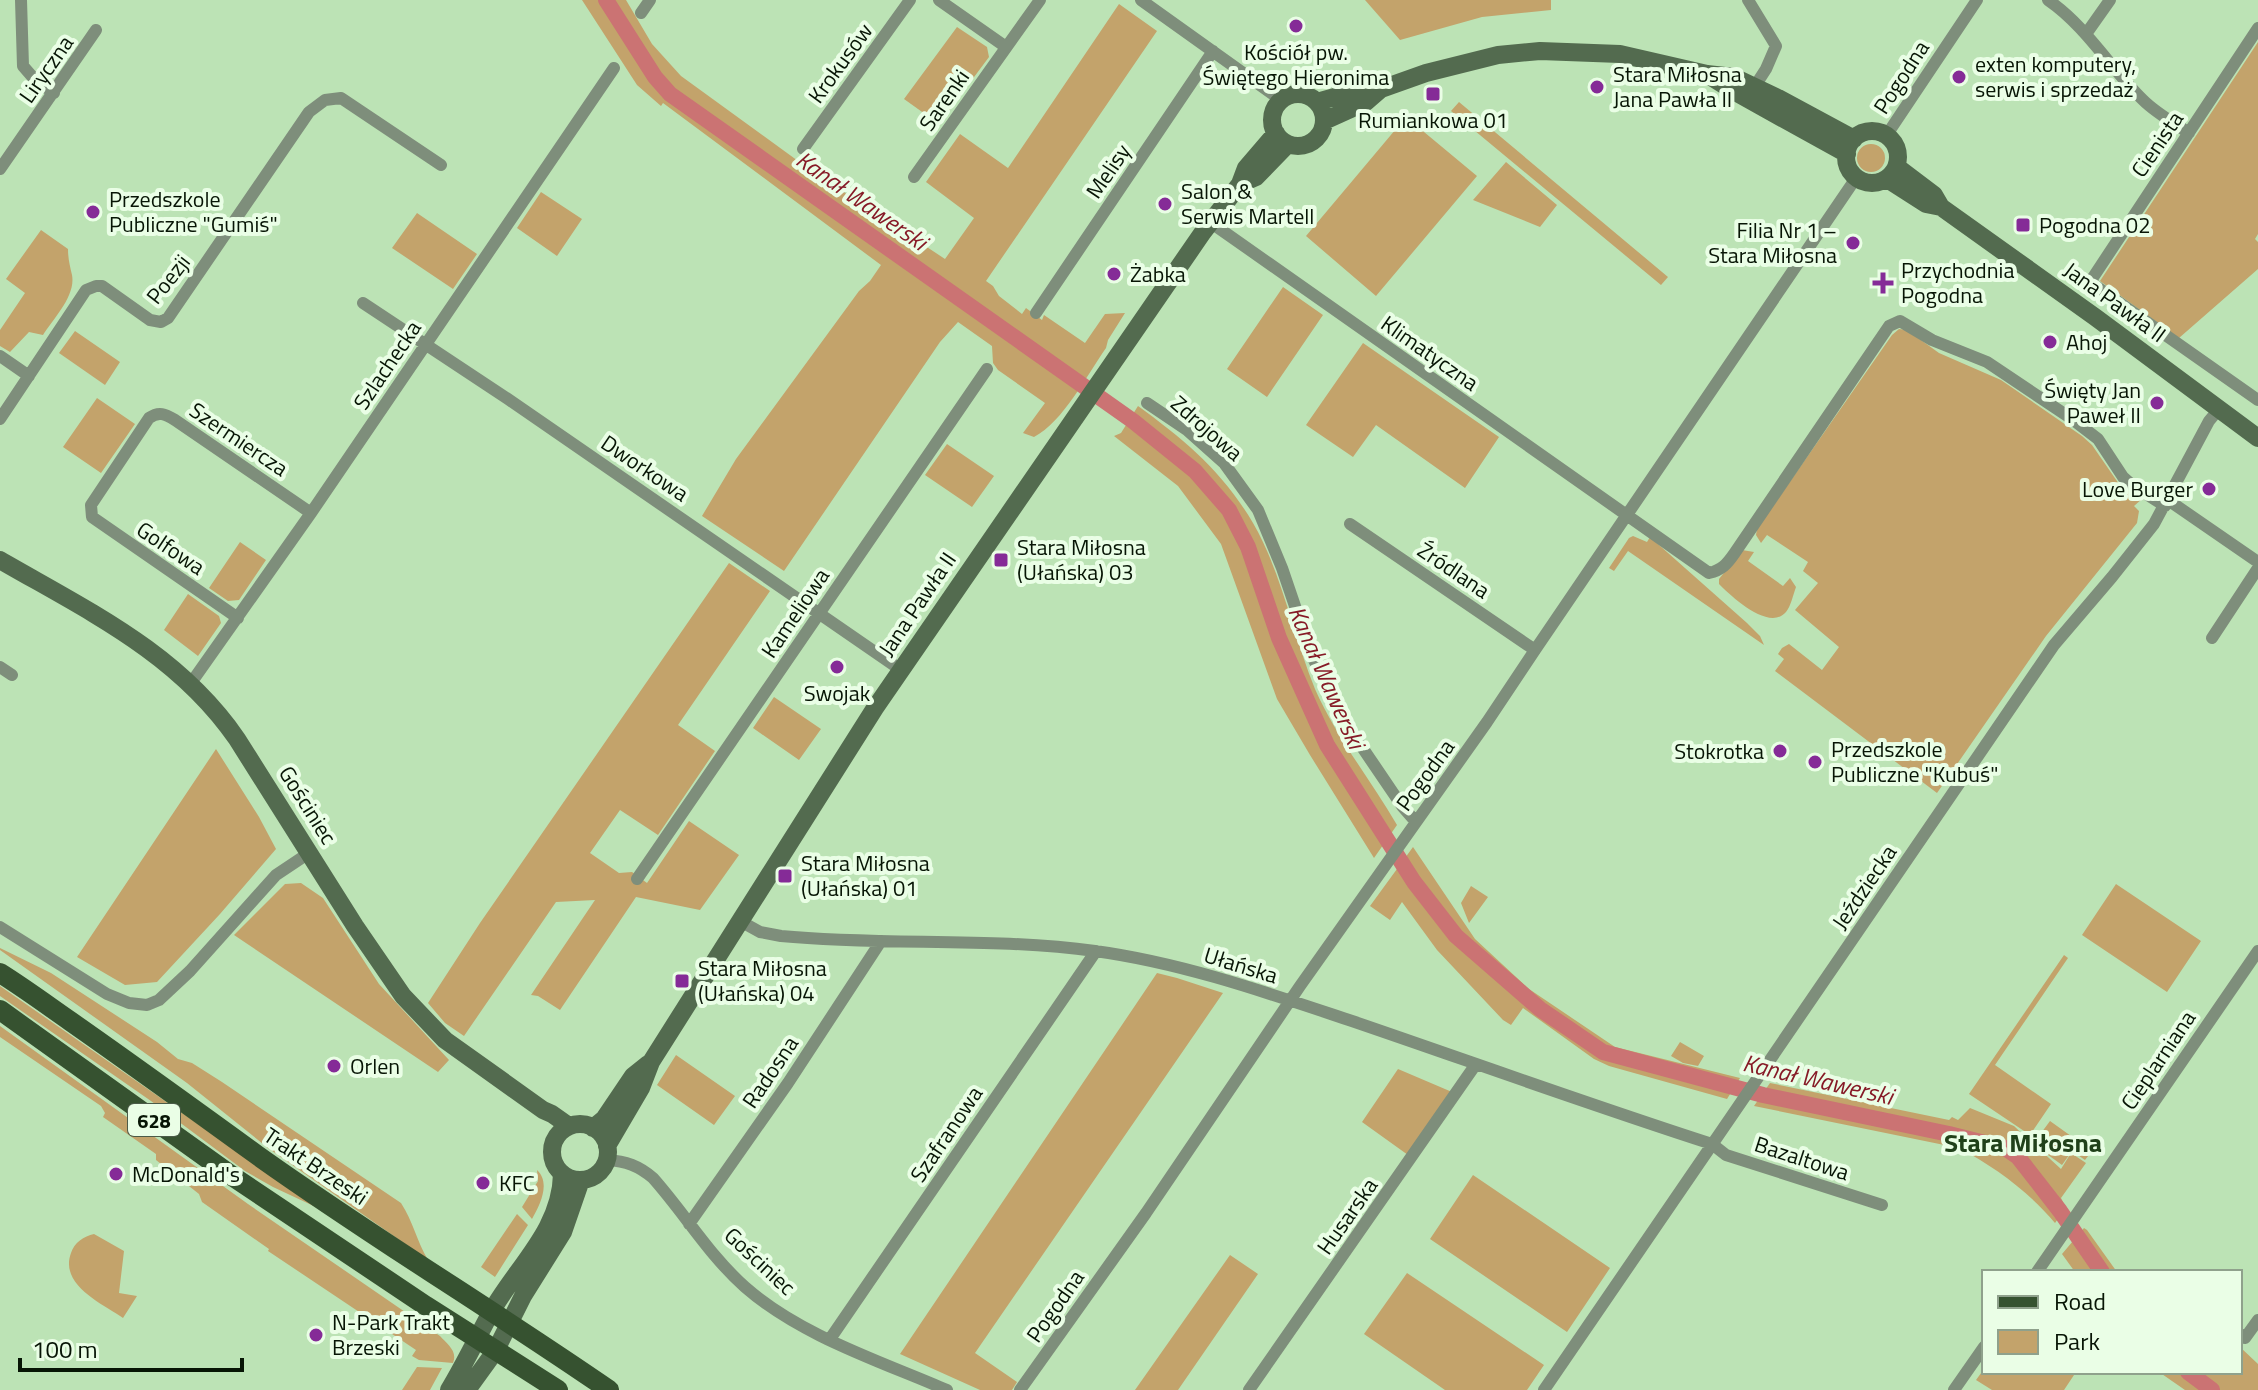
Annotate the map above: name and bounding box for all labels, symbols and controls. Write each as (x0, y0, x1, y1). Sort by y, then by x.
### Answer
street label: Krokusów (799, 16, 881, 110)
marker: Kościół pw. Świętego Hieronima (1287, 17, 1305, 35)
street label: Liryczna (10, 28, 82, 110)
street label: Pogodna (1864, 33, 1938, 121)
place label: Kościół pw. Świętego Hieronima (1203, 35, 1389, 94)
place label: exten komputery, serwis i sprzedaż (1975, 47, 2136, 106)
place label: Stara Miłosna Jana Pawła II (1613, 57, 1742, 116)
street label: Sarenki (910, 62, 978, 138)
marker: exten komputery, serwis i sprzedaż (1950, 68, 1968, 86)
marker: Stara Miłosna Jana Pawła II (1588, 78, 1606, 96)
marker: Rumiankowa 01 (1424, 85, 1442, 103)
place label: Rumiankowa 01 (1358, 103, 1508, 137)
street label: Cienista (2122, 104, 2192, 184)
street label: Melisy (1077, 136, 1139, 205)
water label: Kanał Wawerski (789, 141, 938, 260)
place label: Salon & Serwis Martell (1181, 174, 1314, 233)
place label: Przedszkole Publiczne "Gumiś" (109, 182, 278, 241)
marker: Salon & Serwis Martell (1156, 195, 1174, 213)
marker: Przedszkole Publiczne "Gumiś" (84, 203, 102, 221)
place label: Pogodna 02 (2039, 208, 2150, 242)
place label: Filia Nr 1 – Stara Miłosna (1708, 213, 1837, 272)
marker: Pogodna 02 (2014, 216, 2032, 234)
marker: Filia Nr 1 – Stara Miłosna (1844, 234, 1862, 252)
street label: Poezji (138, 247, 198, 311)
place label: Przychodnia Pogodna (1901, 253, 2014, 312)
street label: Jana Pawła II (2057, 253, 2173, 351)
place label: Żabka (1130, 257, 1186, 291)
marker: Żabka (1105, 265, 1123, 283)
marker: Przychodnia Pogodna (1872, 272, 1894, 294)
street label: Klimatyczna (1374, 307, 1486, 399)
street label: Szlachecka (345, 313, 429, 417)
place label: Ahoj (2066, 325, 2107, 359)
marker: Ahoj (2041, 333, 2059, 351)
place label: Święty Jan Paweł II (2044, 373, 2141, 432)
street label: Zdrojowa (1163, 387, 1251, 469)
street label: Szermiercza (183, 393, 295, 485)
marker: Święty Jan Paweł II (2148, 394, 2166, 412)
street label: Dworkowa (594, 426, 696, 510)
place label: Love Burger (2082, 472, 2193, 506)
marker: Love Burger (2200, 480, 2218, 498)
street label: Golfowa (130, 513, 212, 583)
place label: Stara Miłosna (Ułańska) 03 (1017, 530, 1146, 589)
street label: Źródlana (1411, 533, 1497, 607)
street label: Jana Pawła II (870, 545, 964, 663)
marker: Stara Miłosna (Ułańska) 03 (992, 551, 1010, 569)
street label: Kameliowa (752, 561, 838, 665)
water label: Kanał Wawerski (1279, 600, 1376, 757)
marker: Swojak (828, 658, 846, 676)
place label: Swojak (804, 676, 871, 710)
street label: Pogodna (1387, 732, 1463, 818)
place label: Przedszkole Publiczne "Kubuś" (1831, 732, 1998, 791)
place label: Stokrotka (1674, 734, 1764, 768)
marker: Stokrotka (1771, 742, 1789, 760)
marker: Przedszkole Publiczne "Kubuś" (1806, 753, 1824, 771)
street label: Gościniec (270, 759, 346, 851)
street label: Jeździecka (1823, 838, 1905, 936)
place label: Stara Miłosna (Ułańska) 01 (801, 846, 930, 905)
marker: Stara Miłosna (Ułańska) 01 (776, 867, 794, 885)
street label: Ułańska (1200, 938, 1282, 992)
place label: Stara Miłosna (Ułańska) 04 (698, 951, 827, 1010)
marker: Stara Miłosna (Ułańska) 04 (673, 972, 691, 990)
street label: Cieplarniana (2112, 1003, 2204, 1117)
street label: Radosna (733, 1029, 807, 1115)
water label: Kanał Wawerski (1739, 1044, 1900, 1114)
place label: Orlen (350, 1049, 400, 1083)
marker: Orlen (325, 1057, 343, 1075)
street label: Szafranowa (901, 1079, 991, 1189)
road number: 628 (128, 1104, 180, 1136)
street label: Trakt Brzeski (257, 1119, 375, 1213)
district label: Stara Miłosna (1944, 1123, 2102, 1162)
street label: Bazaltowa (1750, 1127, 1854, 1189)
place label: McDonald's (132, 1157, 240, 1191)
marker: McDonald's (107, 1165, 125, 1183)
place label: KFC (499, 1166, 535, 1200)
street label: Husarska (1308, 1171, 1386, 1261)
marker: KFC (474, 1174, 492, 1192)
street label: Gościniec (717, 1219, 803, 1303)
street label: Pogodna (1018, 1263, 1092, 1349)
legend (1982, 1270, 2242, 1374)
text: Road (2054, 1283, 2106, 1319)
place label: N-Park Trakt Brzeski (332, 1305, 450, 1364)
scale bar (20, 1322, 242, 1372)
text: Park (2054, 1323, 2100, 1359)
marker: N-Park Trakt Brzeski (307, 1326, 325, 1344)
text: 100 m (32, 1331, 98, 1367)

